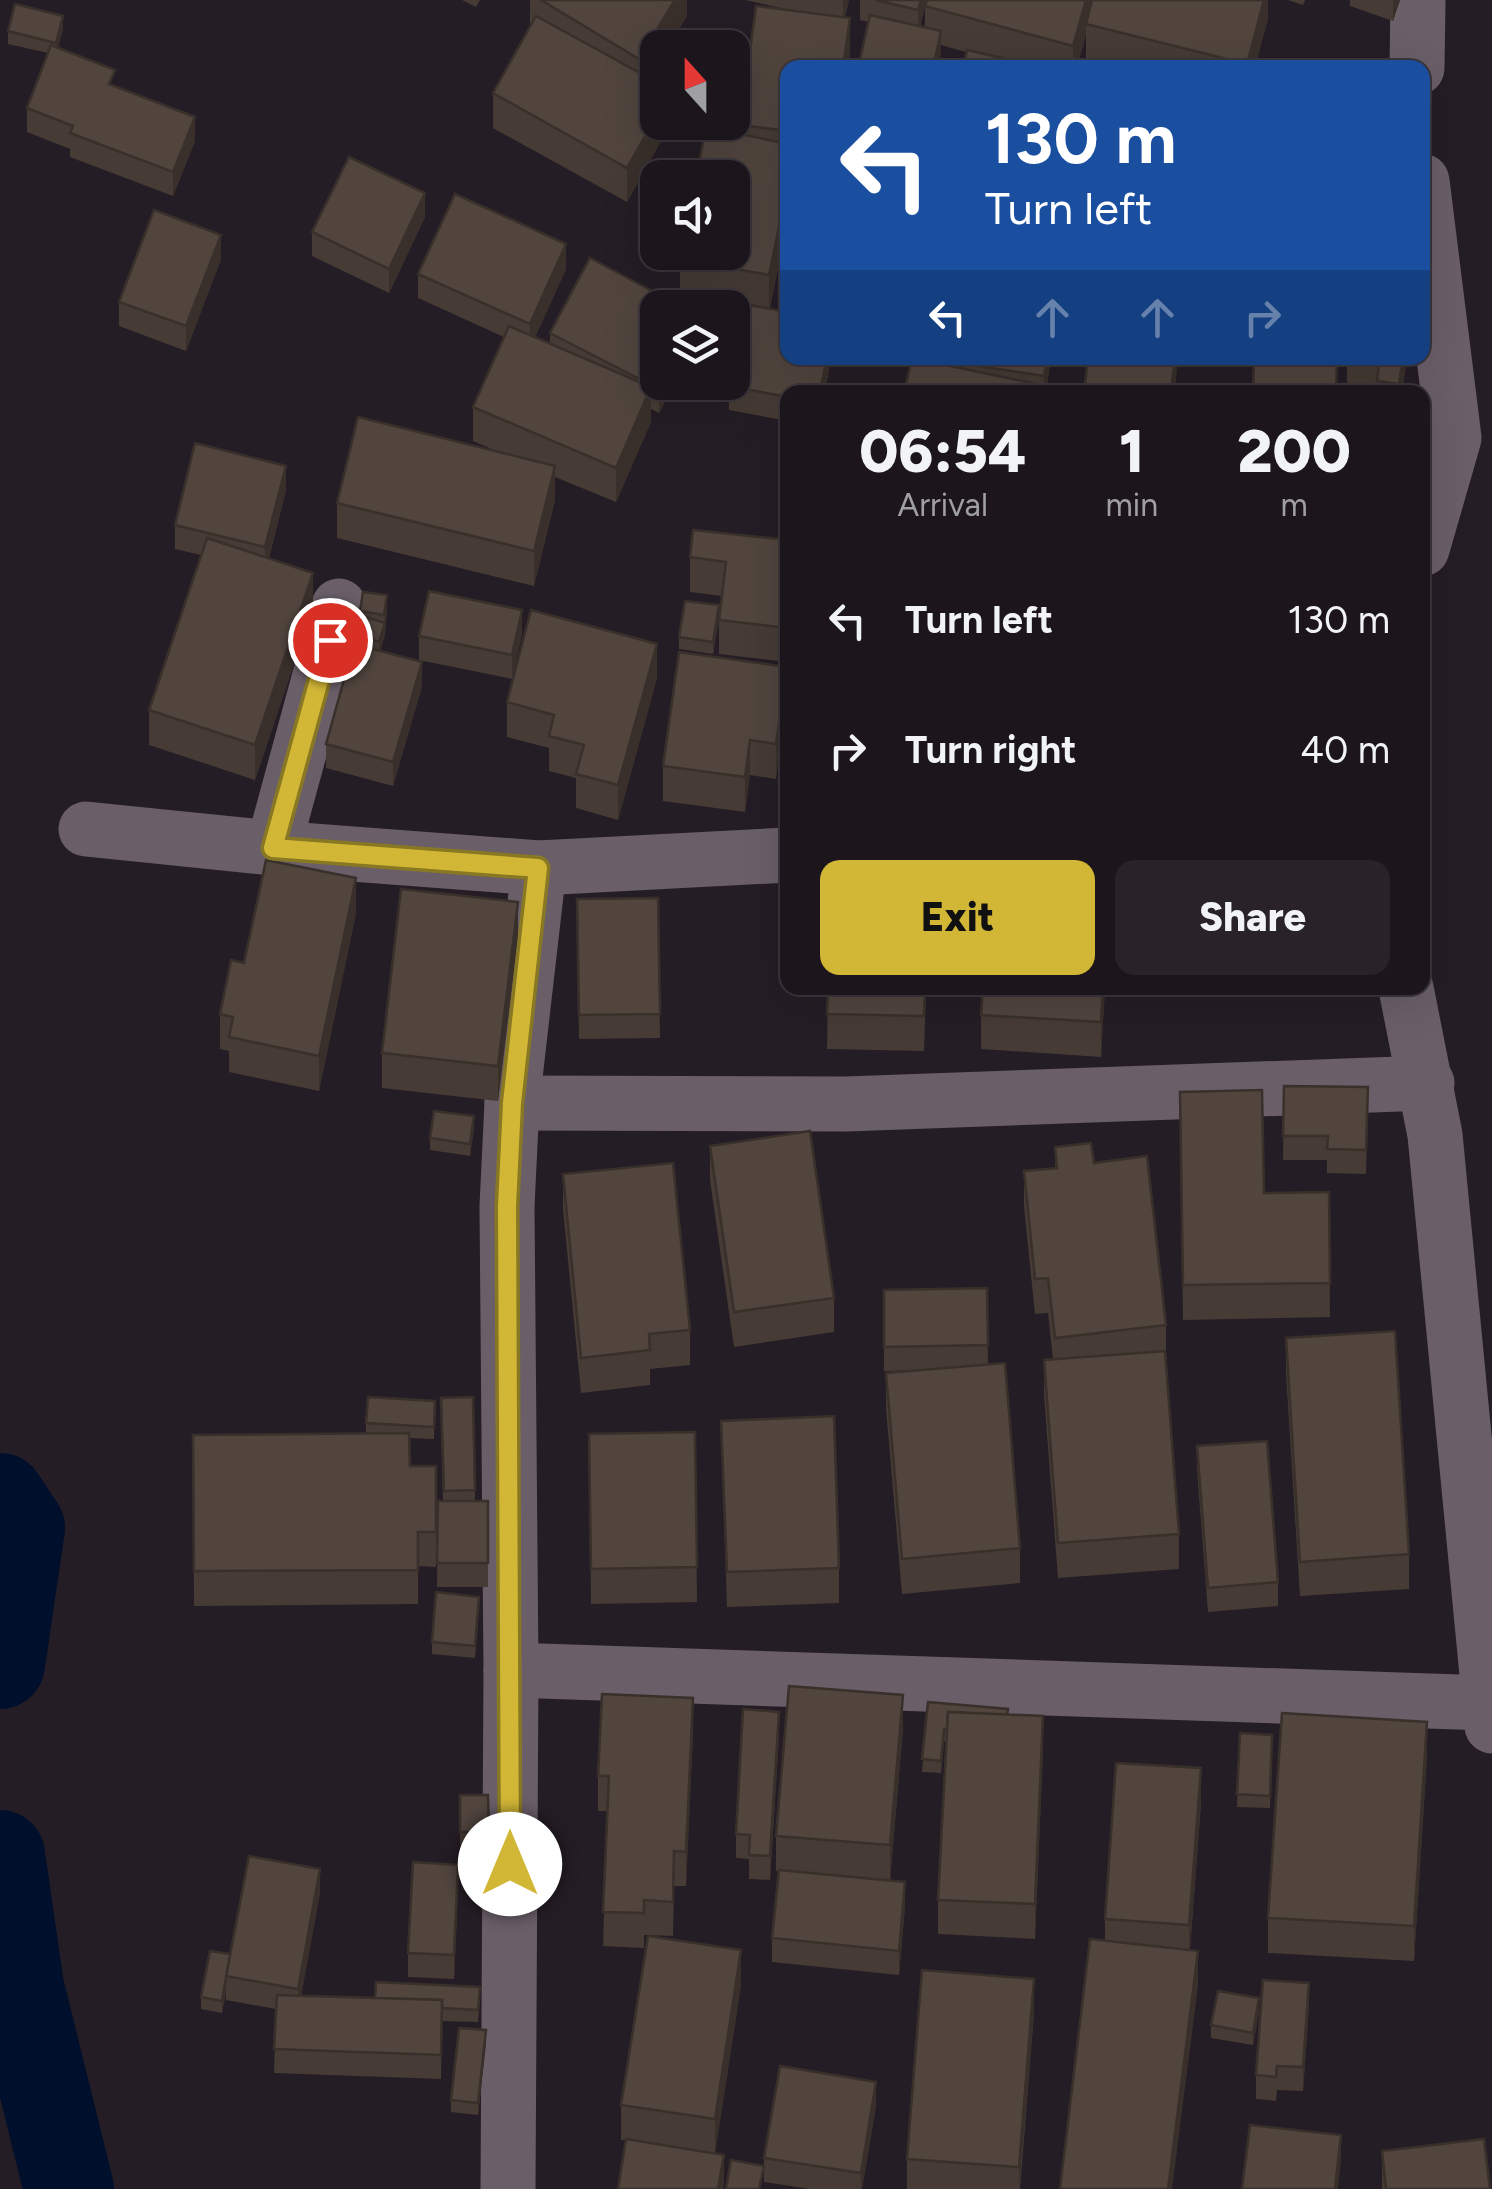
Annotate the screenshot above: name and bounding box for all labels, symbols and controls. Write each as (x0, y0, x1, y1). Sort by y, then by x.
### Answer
north arrow (640, 30, 750, 140)
map controls (640, 30, 750, 400)
text: 130 m (985, 96, 1177, 181)
icon: left (820, 100, 950, 230)
button: sound (640, 160, 750, 270)
text: Turn left (985, 181, 1152, 235)
button: layers (640, 290, 750, 400)
icon: left (920, 290, 975, 345)
icon: ahead (1025, 290, 1080, 345)
icon: ahead (1130, 290, 1185, 345)
icon: right (1235, 290, 1290, 345)
text: 06:54 (859, 415, 1026, 487)
text: 1 (1119, 415, 1145, 487)
text: 200 (1237, 415, 1351, 487)
text: Arrival (898, 486, 988, 524)
text: min (1106, 486, 1158, 524)
text: m (1280, 486, 1308, 524)
icon: left (820, 593, 875, 648)
text: Turn left (905, 597, 1053, 643)
text: 130 m (1288, 597, 1390, 643)
pin (288, 598, 373, 683)
icon: arrive (303, 613, 358, 668)
icon: right (820, 723, 875, 778)
text: Turn right (905, 727, 1077, 773)
text: 40 m (1300, 727, 1390, 773)
button: Exit (820, 860, 1095, 975)
button: Share (1115, 860, 1390, 975)
position arrow (458, 1812, 562, 1916)

